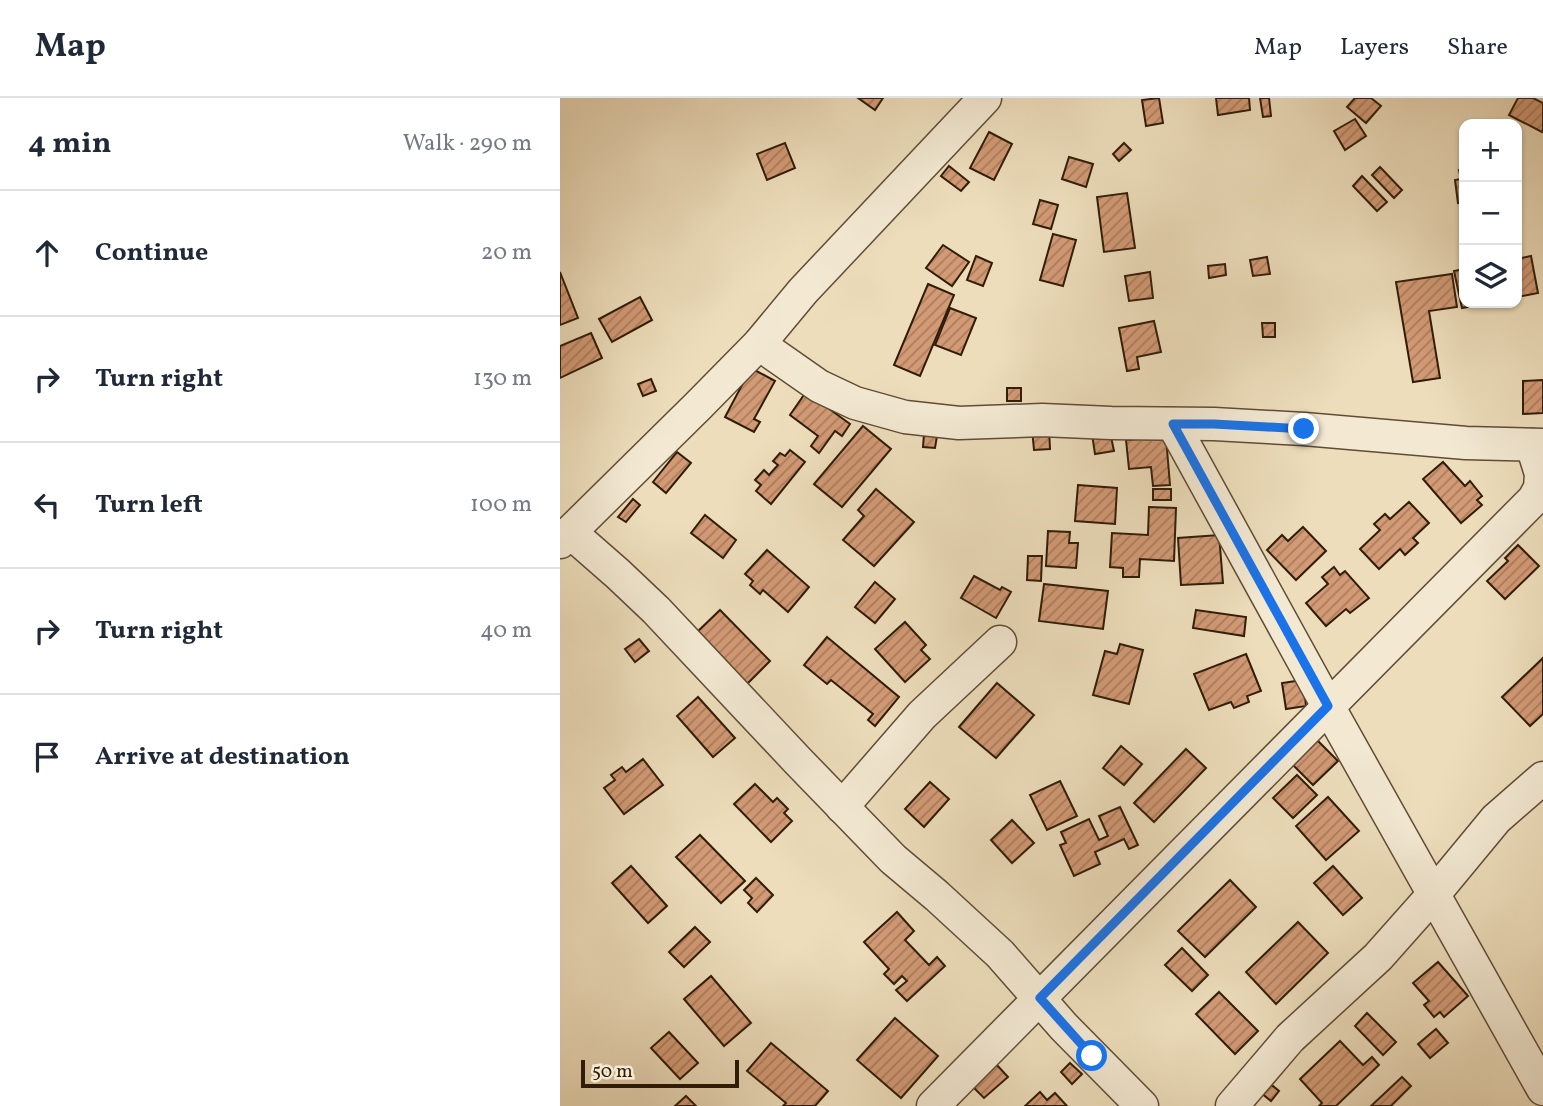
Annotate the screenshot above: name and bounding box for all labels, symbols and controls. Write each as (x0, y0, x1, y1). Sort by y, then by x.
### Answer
text: Map (35, 25, 106, 71)
text: Map (1254, 31, 1302, 65)
text: Layers (1340, 31, 1409, 65)
text: Share (1447, 31, 1508, 65)
map controls (1459, 119, 1522, 308)
button: + (1459, 119, 1522, 182)
text: 4 min (28, 123, 112, 165)
text: Walk · 290 m (403, 128, 532, 160)
button: − (1459, 182, 1522, 245)
icon: ahead (28, 234, 66, 272)
text: Continue (95, 235, 208, 271)
text: 20 m (481, 237, 532, 269)
button: layers (1459, 245, 1522, 308)
icon: right (28, 360, 66, 398)
text: Turn right (95, 361, 223, 397)
text: 130 m (473, 363, 532, 395)
route end (1288, 413, 1319, 444)
icon: left (28, 486, 66, 524)
text: Turn left (95, 487, 203, 523)
text: 100 m (470, 489, 532, 521)
icon: right (28, 612, 66, 650)
text: Turn right (95, 613, 223, 649)
text: 40 m (480, 615, 532, 647)
icon: arrive (28, 738, 66, 776)
text: Arrive at destination (95, 739, 350, 775)
route start (1076, 1040, 1107, 1071)
scale bar (581, 1057, 738, 1089)
text: 50 m (592, 1059, 633, 1085)

